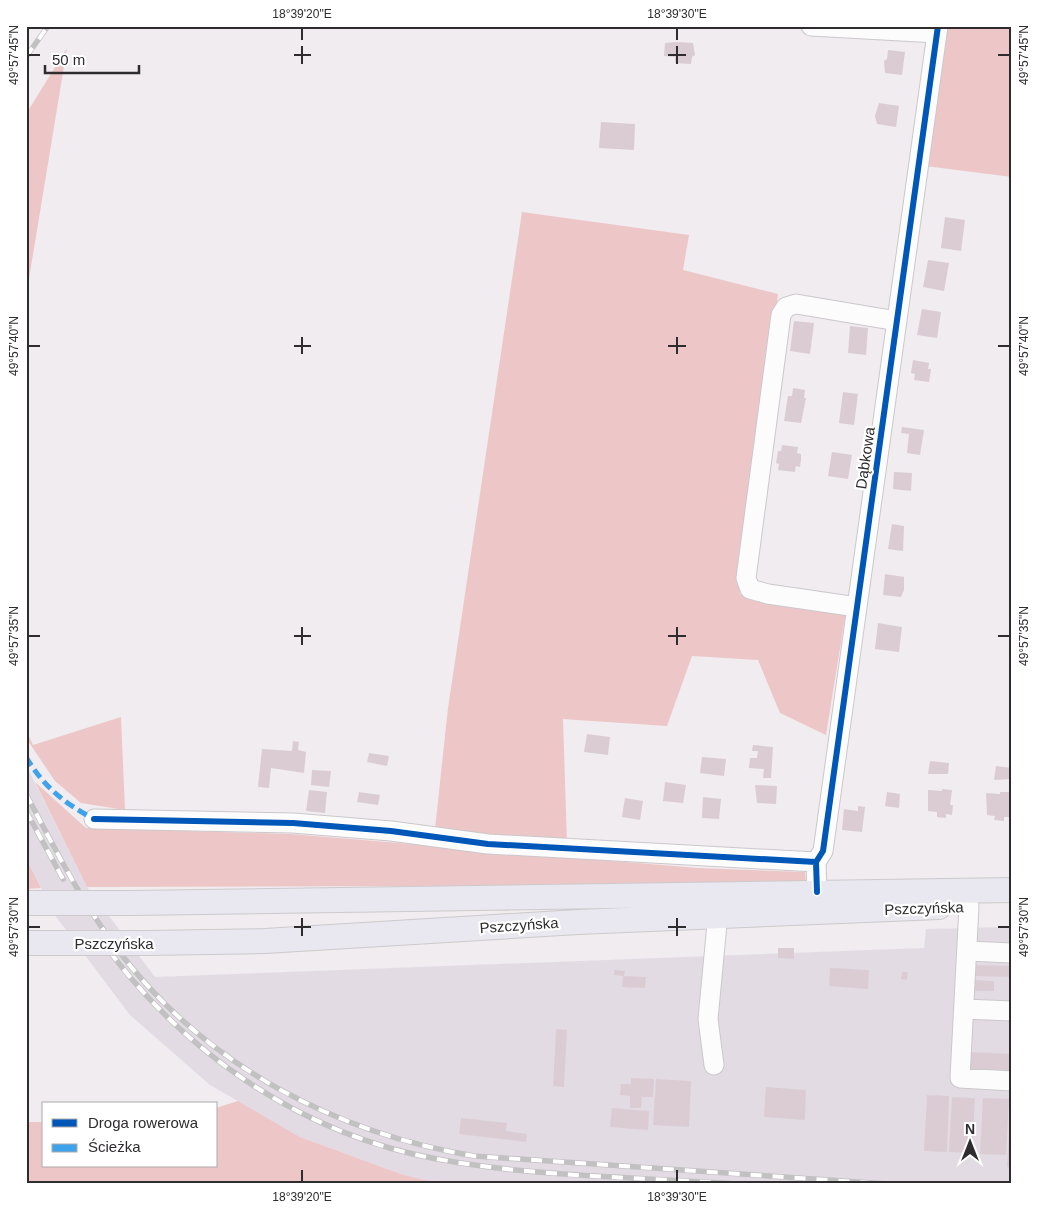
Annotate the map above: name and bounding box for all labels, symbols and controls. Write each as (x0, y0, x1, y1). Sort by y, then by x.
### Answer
text: 18°39'20"E (272, 7, 332, 21)
text: 18°39'30"E (647, 7, 707, 21)
text: 49°57'45"N (7, 25, 21, 85)
text: 49°57'45"N (1017, 25, 1031, 85)
scale bar (45, 42, 139, 74)
text: 50 m (52, 51, 85, 68)
text: 49°57'40"N (7, 316, 21, 376)
text: 49°57'40"N (1017, 316, 1031, 376)
street label: Dąbkowa (852, 425, 878, 490)
text: 49°57'35"N (7, 606, 21, 666)
text: 49°57'35"N (1017, 606, 1031, 666)
text: 49°57'30"N (7, 897, 21, 957)
text: 49°57'30"N (1017, 897, 1031, 957)
street label: Pszczyńska (884, 898, 965, 918)
street label: Pszczyńska (479, 914, 560, 936)
street label: Pszczyńska (74, 935, 154, 952)
legend (42, 1102, 218, 1168)
text: Droga rowerowa (88, 1114, 199, 1131)
north arrow (946, 1118, 996, 1168)
text: N (965, 1121, 975, 1137)
text: Ścieżka (88, 1138, 141, 1155)
text: 18°39'20"E (272, 1190, 332, 1204)
text: 18°39'30"E (647, 1190, 707, 1204)

